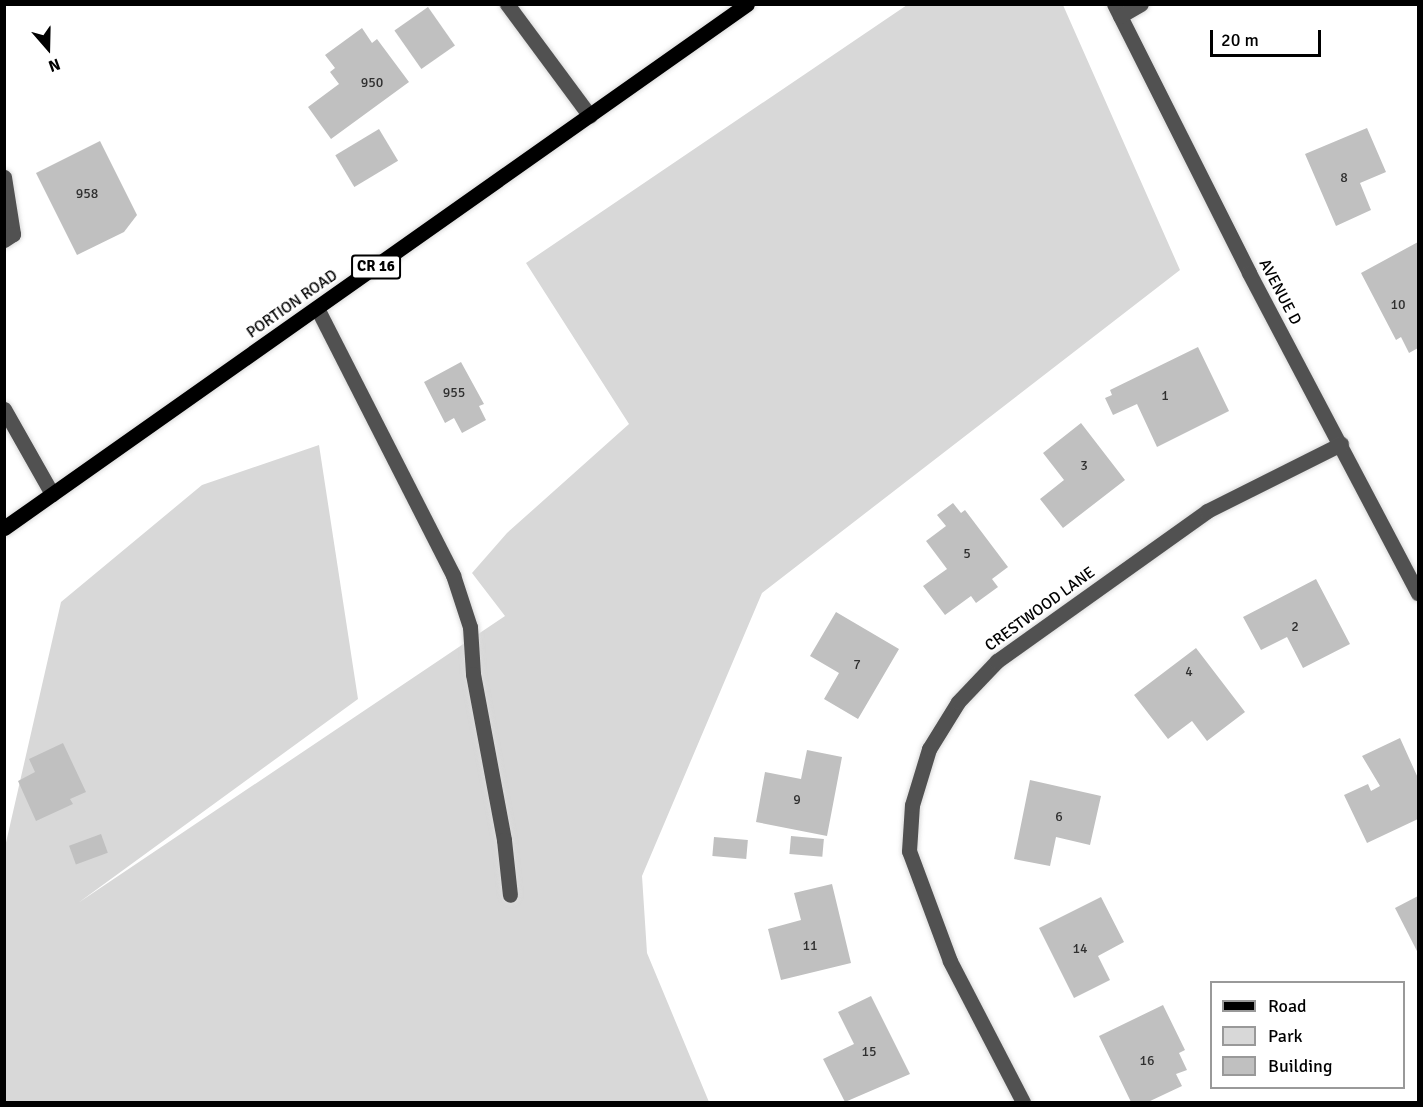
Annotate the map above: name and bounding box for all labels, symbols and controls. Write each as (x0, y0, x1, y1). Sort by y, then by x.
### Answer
north arrow (18, 18, 78, 78)
scale bar (1213, 18, 1324, 56)
text: 20 m (1221, 29, 1259, 51)
text: N (46, 54, 63, 76)
house number: 950 (361, 75, 383, 91)
house number: 8 (1340, 170, 1348, 186)
house number: 958 (76, 186, 98, 202)
road number: CR 16 (350, 255, 401, 279)
street label: AVENUE D (1255, 256, 1305, 328)
street label: PORTION ROAD (243, 266, 341, 342)
house number: 10 (1390, 297, 1406, 313)
house number: 955 (443, 385, 465, 401)
house number: 1 (1161, 388, 1169, 404)
house number: 3 (1080, 458, 1088, 474)
house number: 5 (963, 546, 971, 562)
street label: CRESTWOOD LANE (981, 563, 1099, 655)
house number: 2 (1291, 619, 1299, 635)
house number: 7 (853, 657, 861, 673)
house number: 4 (1185, 664, 1193, 680)
house number: 9 (793, 792, 801, 808)
house number: 6 (1055, 809, 1063, 825)
house number: 11 (802, 938, 818, 954)
house number: 14 (1072, 941, 1088, 957)
legend (1210, 981, 1405, 1089)
text: Road (1268, 995, 1307, 1017)
text: Park (1268, 1025, 1303, 1047)
house number: 15 (861, 1044, 877, 1060)
house number: 16 (1139, 1053, 1155, 1069)
text: Building (1268, 1055, 1332, 1077)

